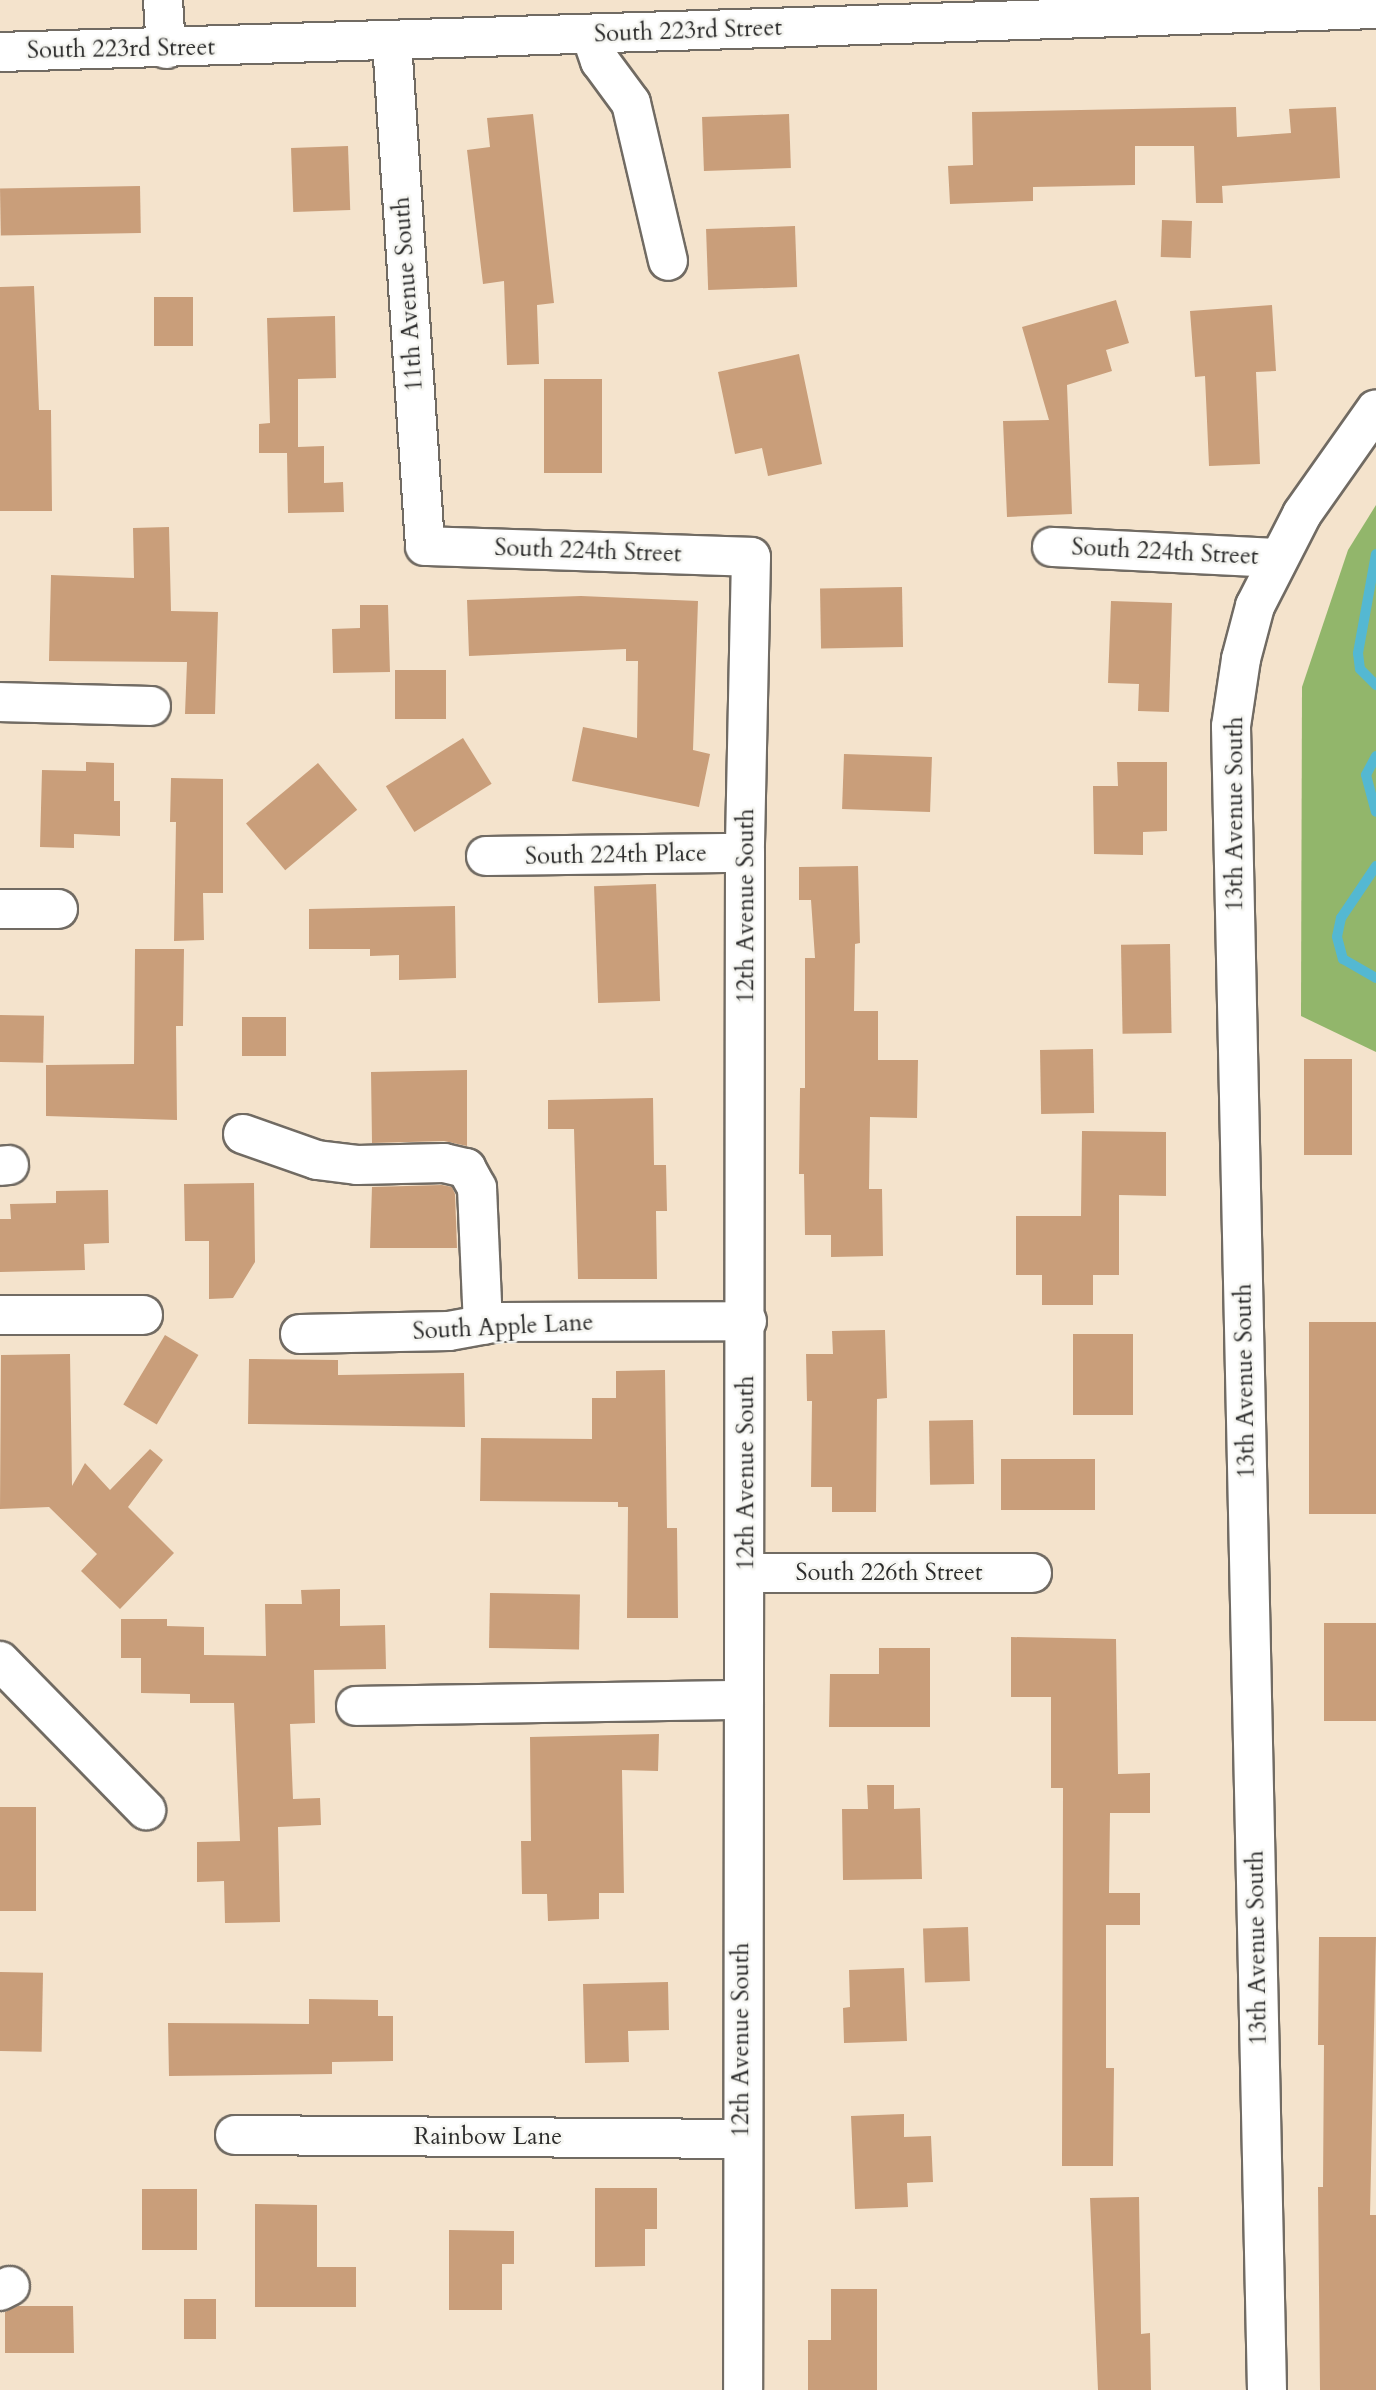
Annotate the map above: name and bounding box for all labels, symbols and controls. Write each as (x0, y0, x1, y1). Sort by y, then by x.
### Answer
street label: South 223rd Street (594, 13, 782, 49)
street label: South 223rd Street (27, 33, 215, 65)
street label: 11th Avenue South (387, 196, 429, 392)
street label: South 224th Street (494, 533, 682, 569)
street label: South 224th Street (1071, 533, 1259, 571)
street label: 13th Avenue South (1221, 717, 1249, 911)
street label: 12th Avenue South (732, 809, 760, 1003)
street label: South 224th Place (525, 839, 707, 871)
street label: 13th Avenue South (1229, 1283, 1261, 1479)
street label: South Apple Lane (412, 1308, 594, 1346)
street label: 12th Avenue South (732, 1376, 760, 1570)
street label: South 226th Street (795, 1559, 983, 1587)
street label: 13th Avenue South (1241, 1850, 1273, 2046)
street label: 12th Avenue South (727, 1943, 755, 2137)
street label: Rainbow Lane (414, 2123, 562, 2151)

